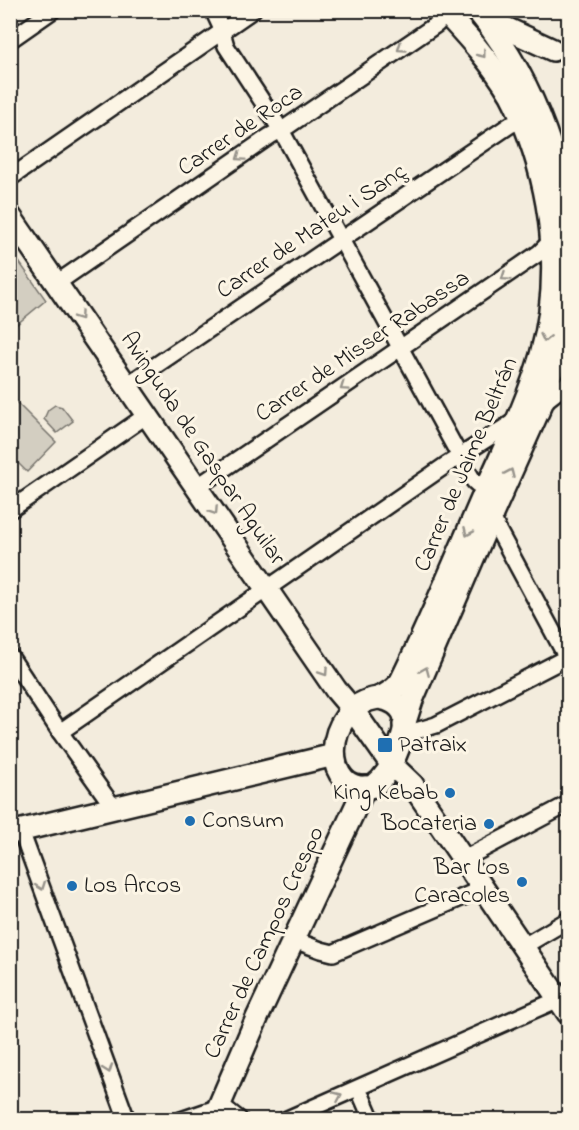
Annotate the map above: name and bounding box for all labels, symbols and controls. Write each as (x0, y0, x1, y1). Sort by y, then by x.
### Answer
one-way arrow (397, 41, 408, 52)
one-way arrow (475, 47, 486, 58)
street label: Carrer de Roca (171, 76, 311, 186)
one-way arrow (235, 150, 246, 161)
street label: Carrer de Mateu i Sanç (210, 155, 414, 309)
street label: Carrer de Misser Rabassa (249, 262, 477, 432)
one-way arrow (501, 270, 512, 281)
one-way arrow (72, 309, 83, 320)
street label: Avinguda de Gaspar Aguilar (111, 325, 294, 573)
one-way arrow (539, 332, 552, 342)
street label: Carrer de Jaime Beltrán (406, 352, 528, 578)
one-way arrow (340, 380, 351, 391)
one-way arrow (503, 468, 515, 479)
one-way arrow (207, 505, 218, 516)
one-way arrow (463, 525, 475, 536)
one-way arrow (317, 666, 328, 677)
one-way arrow (418, 666, 430, 677)
place label: Patraix (398, 728, 467, 763)
marker: Patraix (376, 736, 394, 754)
place label: King Kebab (333, 776, 438, 811)
marker: King Kebab (443, 786, 457, 800)
place label: Consum (202, 804, 284, 839)
place label: Bocateria (380, 807, 477, 842)
marker: Consum (183, 814, 197, 828)
marker: Bocateria (482, 817, 496, 831)
street label: Carrer de Campos Crespo (196, 821, 334, 1065)
place label: Bar Los Caracoles (414, 851, 510, 914)
place label: Los Arcos (84, 869, 181, 904)
marker: Bar Los Caracoles (515, 875, 529, 889)
marker: Los Arcos (65, 879, 79, 893)
one-way arrow (34, 880, 47, 891)
one-way arrow (101, 1063, 114, 1074)
one-way arrow (332, 1091, 343, 1103)

